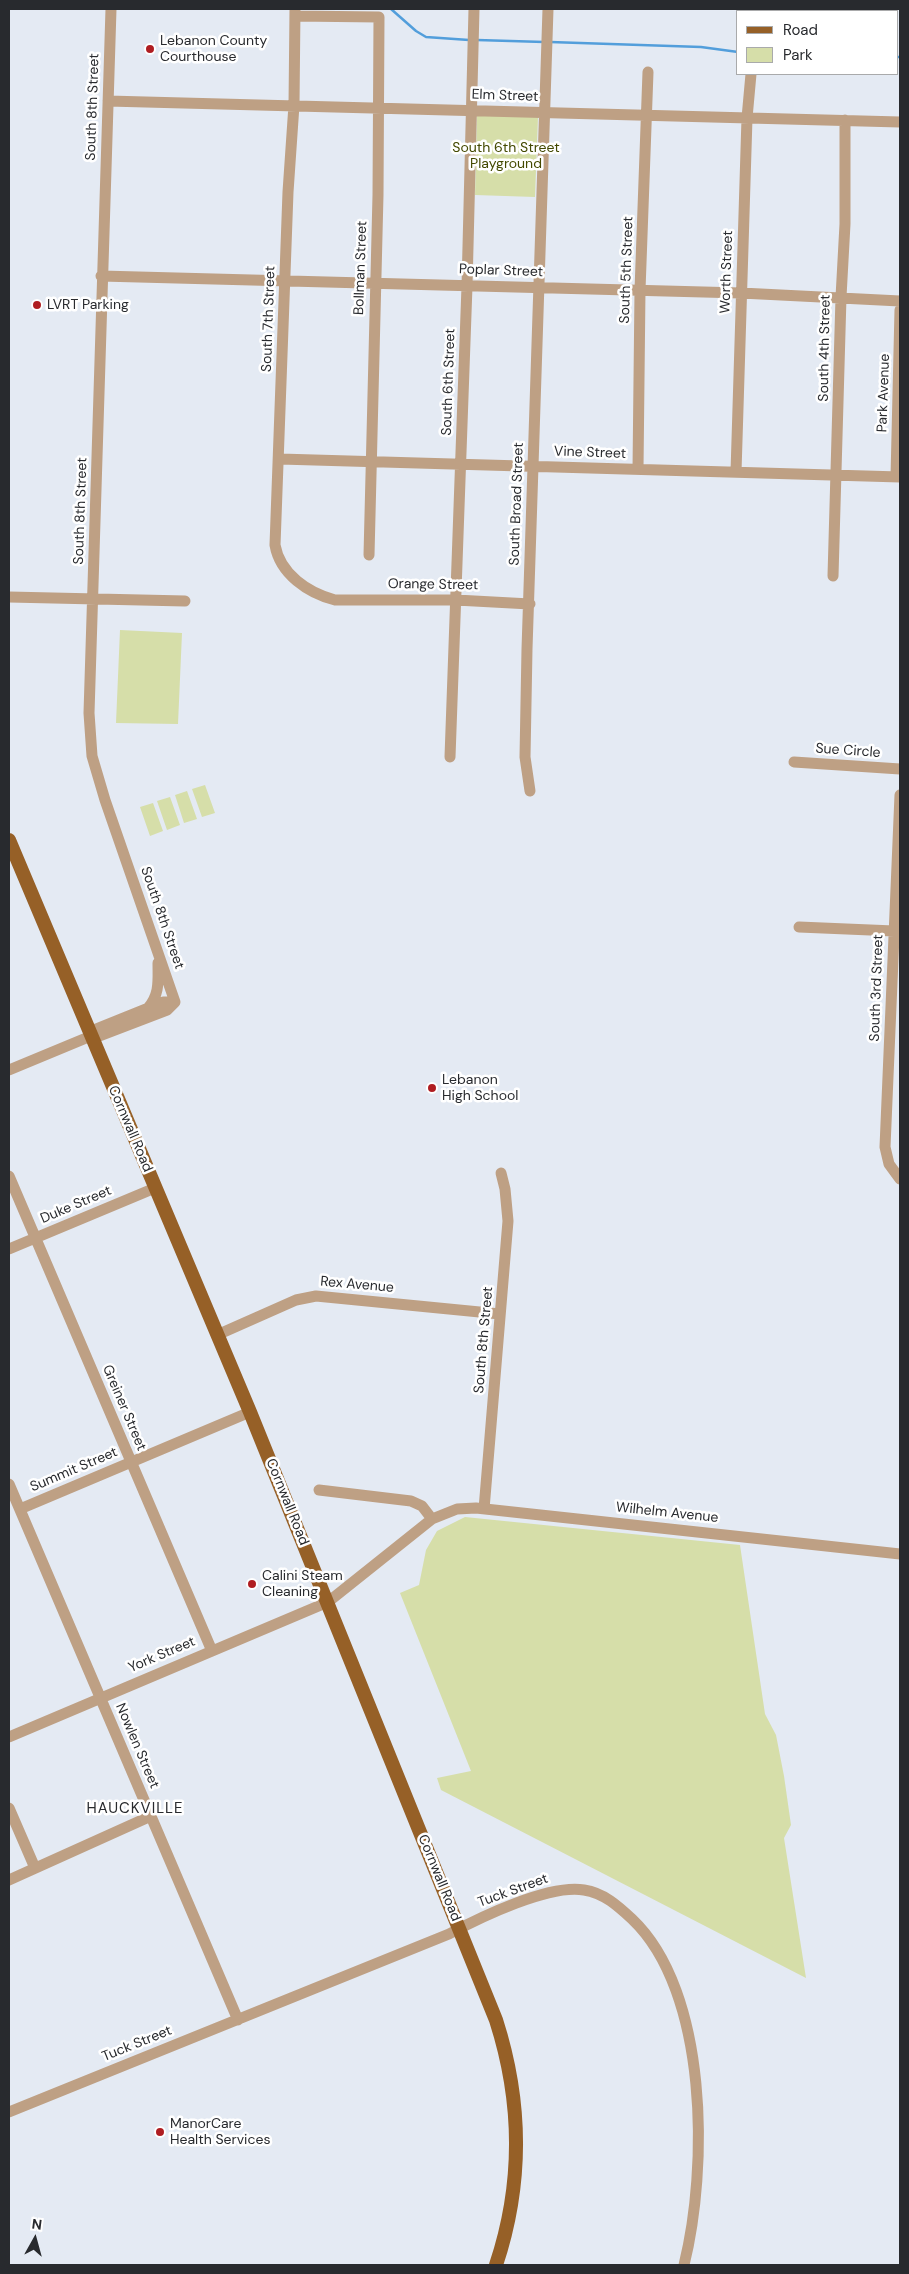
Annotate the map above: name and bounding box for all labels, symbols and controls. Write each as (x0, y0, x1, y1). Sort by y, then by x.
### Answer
legend (736, 10, 899, 75)
text: Road (783, 20, 818, 40)
place label: Lebanon County Courthouse (160, 33, 267, 65)
marker: Lebanon County Courthouse (144, 43, 156, 55)
text: Park (783, 45, 813, 65)
street label: South 8th Street (83, 53, 103, 161)
street label: Elm Street (471, 86, 539, 106)
park label: South 6th Street Playground (452, 140, 560, 172)
street label: South 5th Street (617, 216, 637, 324)
street label: Bollman Street (351, 220, 371, 316)
street label: Worth Street (717, 230, 737, 314)
street label: Poplar Street (459, 261, 543, 281)
street label: South 7th Street (259, 266, 279, 372)
street label: South 4th Street (816, 294, 834, 402)
place label: LVRT Parking (47, 297, 129, 313)
marker: LVRT Parking (31, 299, 43, 311)
street label: South 6th Street (439, 328, 459, 436)
street label: Park Avenue (874, 353, 894, 433)
street label: South Broad Street (506, 442, 528, 566)
street label: Vine Street (554, 443, 626, 463)
street label: South 8th Street (71, 457, 91, 565)
street label: Orange Street (388, 576, 478, 594)
street label: Sue Circle (815, 740, 881, 762)
street label: South 8th Street (137, 865, 187, 971)
street label: South 3rd Street (867, 934, 887, 1042)
place label: Lebanon High School (442, 1072, 518, 1104)
marker: Lebanon High School (426, 1082, 438, 1094)
street label: Cornwall Road (104, 1083, 156, 1175)
street label: Duke Street (38, 1183, 114, 1227)
street label: Rex Avenue (320, 1273, 394, 1297)
street label: South 8th Street (471, 1286, 497, 1394)
street label: Greiner Street (98, 1363, 150, 1453)
street label: Summit Street (28, 1444, 120, 1496)
street label: Cornwall Road (262, 1456, 312, 1548)
street label: Wilhelm Avenue (615, 1499, 719, 1527)
place label: Calini Steam Cleaning (262, 1568, 343, 1600)
marker: Calini Steam Cleaning (246, 1578, 258, 1590)
street label: York Street (126, 1633, 198, 1677)
street label: Nowlen Street (112, 1701, 162, 1791)
district label: HAUCKVILLE (85, 1800, 185, 1818)
street label: Cornwall Road (414, 1832, 464, 1924)
street label: Tuck Street (476, 1871, 550, 1911)
street label: Tuck Street (100, 2022, 174, 2066)
place label: ManorCare Health Services (170, 2116, 270, 2148)
marker: ManorCare Health Services (154, 2126, 166, 2138)
north arrow (10, 2214, 60, 2264)
text: N (31, 2215, 43, 2234)

